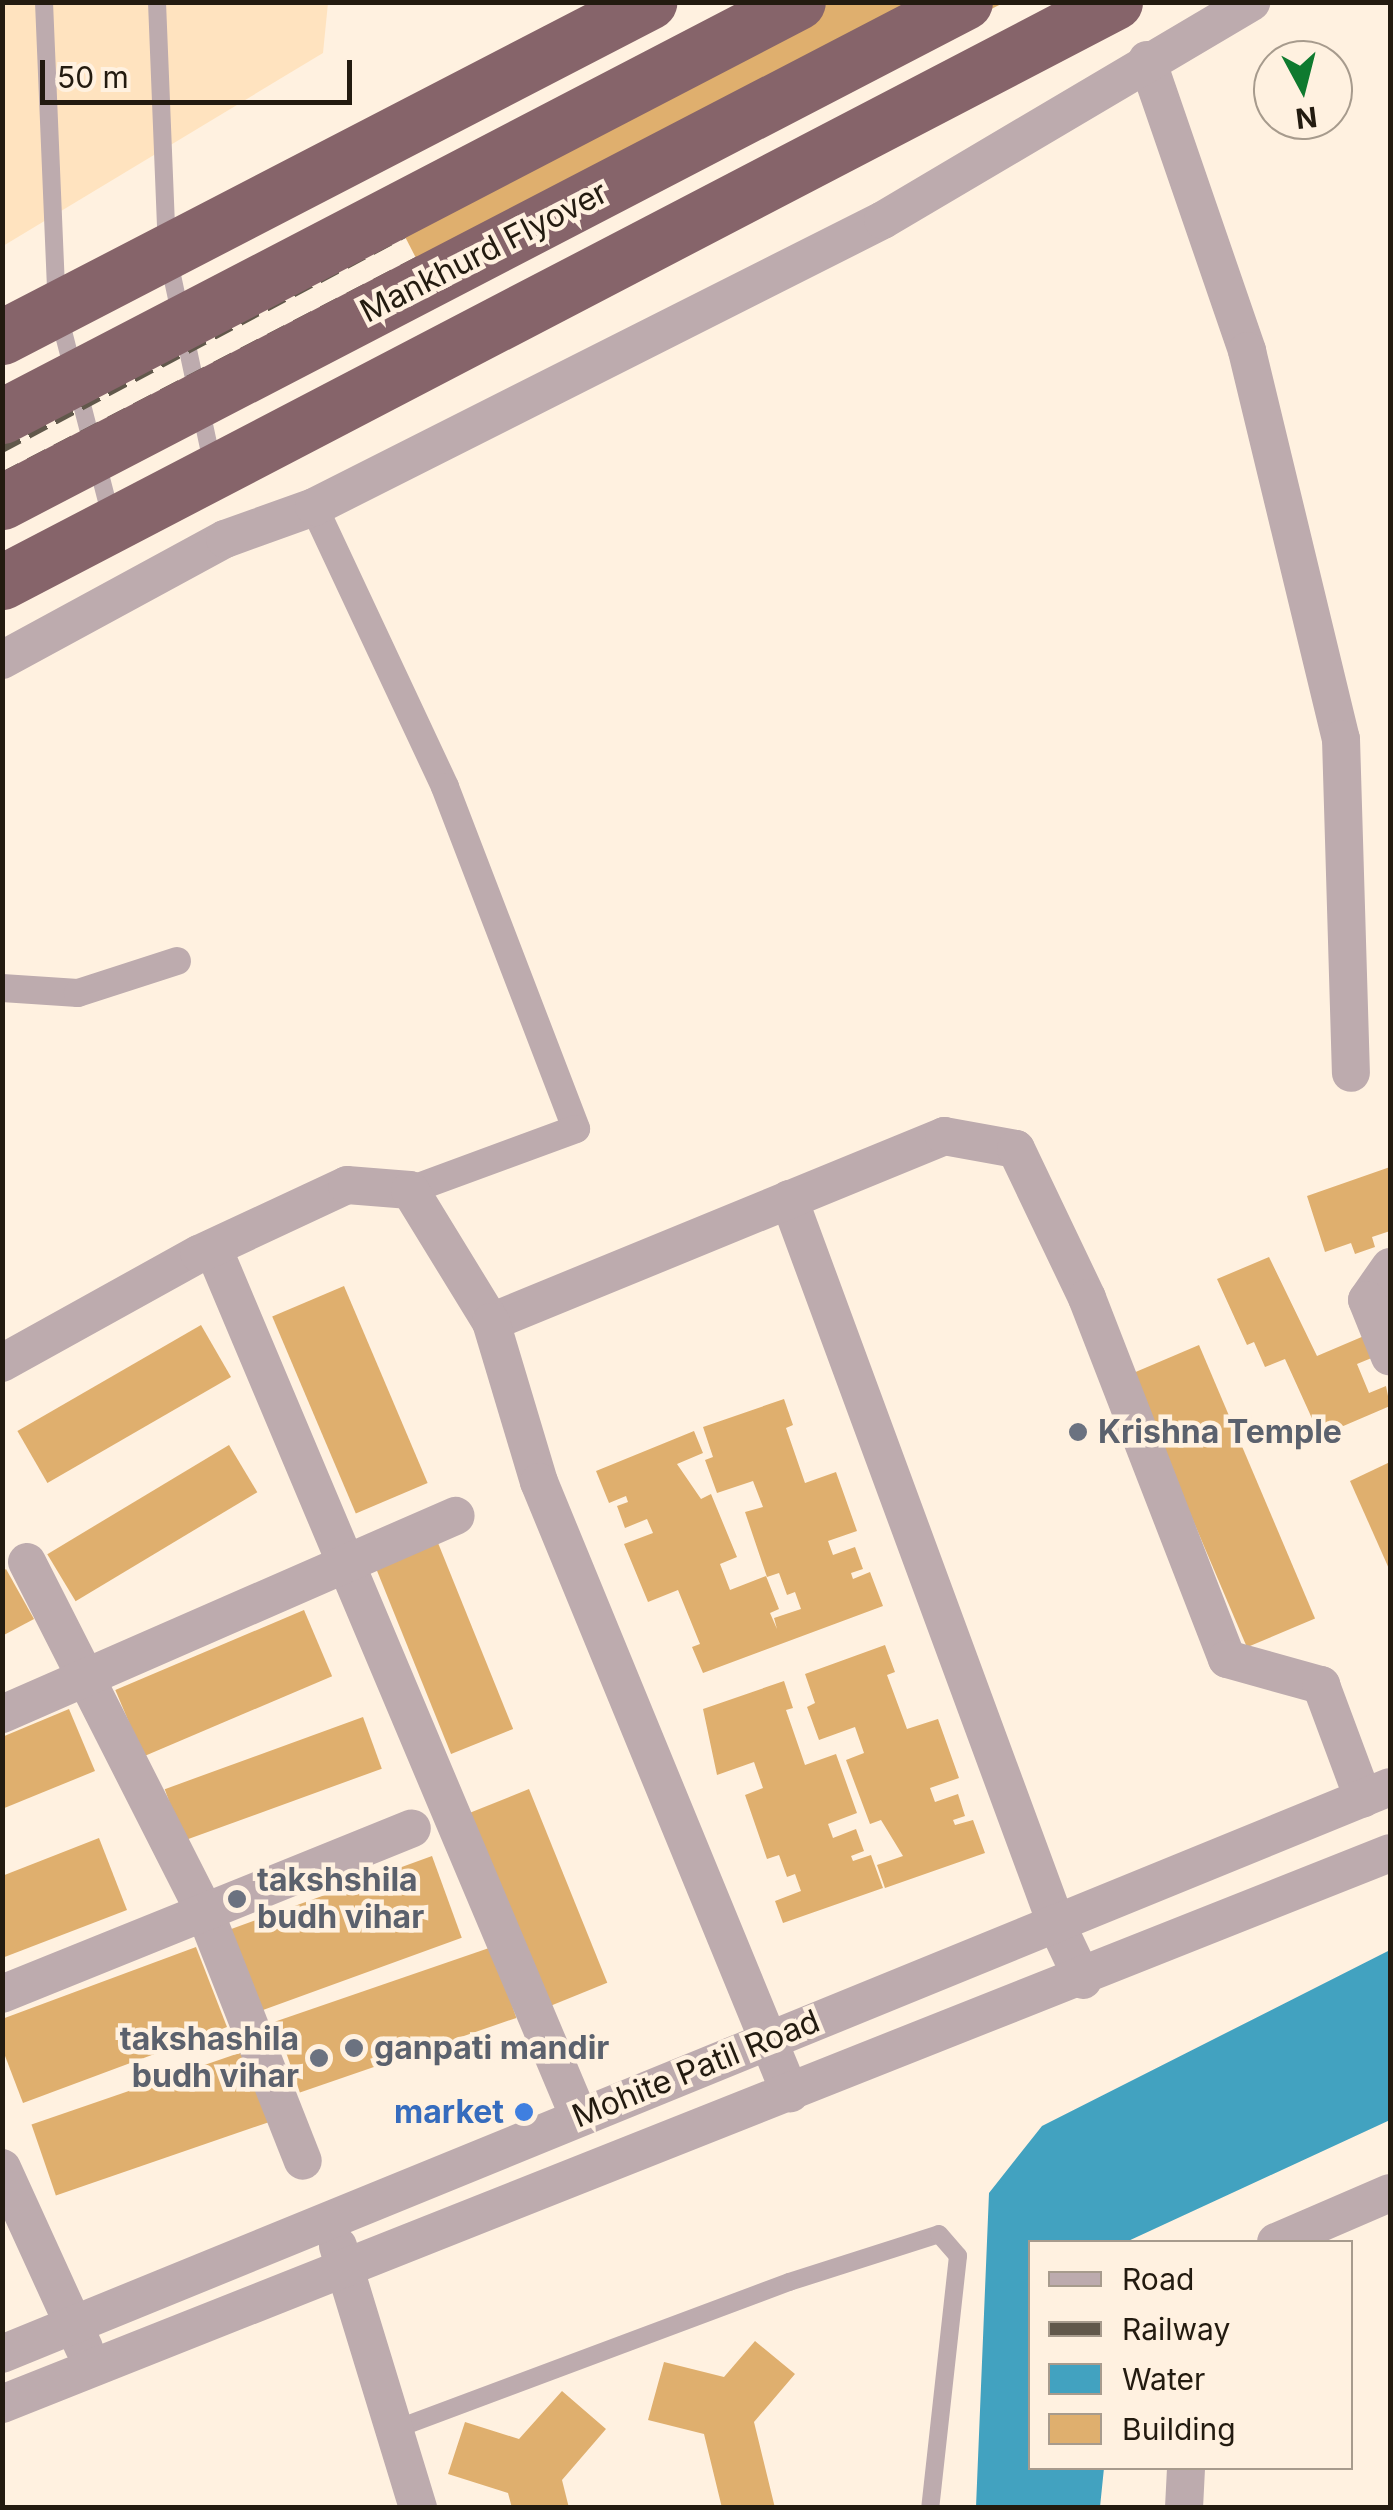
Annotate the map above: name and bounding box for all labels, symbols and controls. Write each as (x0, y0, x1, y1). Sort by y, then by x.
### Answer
scale bar (45, 40, 358, 102)
north arrow (1253, 40, 1353, 140)
text: 50 m (57, 59, 129, 95)
text: N (1294, 100, 1319, 136)
street label: Mankhurd Flyover (354, 173, 614, 331)
place label: Krishna Temple (1098, 1413, 1342, 1451)
marker: Krishna Temple (1067, 1421, 1089, 1443)
place label: takshshila budh vihar (257, 1862, 424, 1937)
marker: takshshila budh vihar (226, 1888, 248, 1910)
street label: Mohite Patil Road (567, 2002, 825, 2136)
place label: takshashila budh vihar (120, 2021, 299, 2096)
place label: ganpati mandir (374, 2029, 609, 2067)
marker: ganpati mandir (343, 2037, 365, 2059)
marker: takshashila budh vihar (308, 2047, 330, 2069)
place label: market (394, 2093, 504, 2131)
marker: market (513, 2101, 535, 2123)
legend (1028, 2240, 1353, 2470)
text: Road (1122, 2261, 1194, 2297)
text: Railway (1122, 2311, 1230, 2347)
text: Water (1122, 2361, 1205, 2397)
text: Building (1122, 2411, 1236, 2447)

